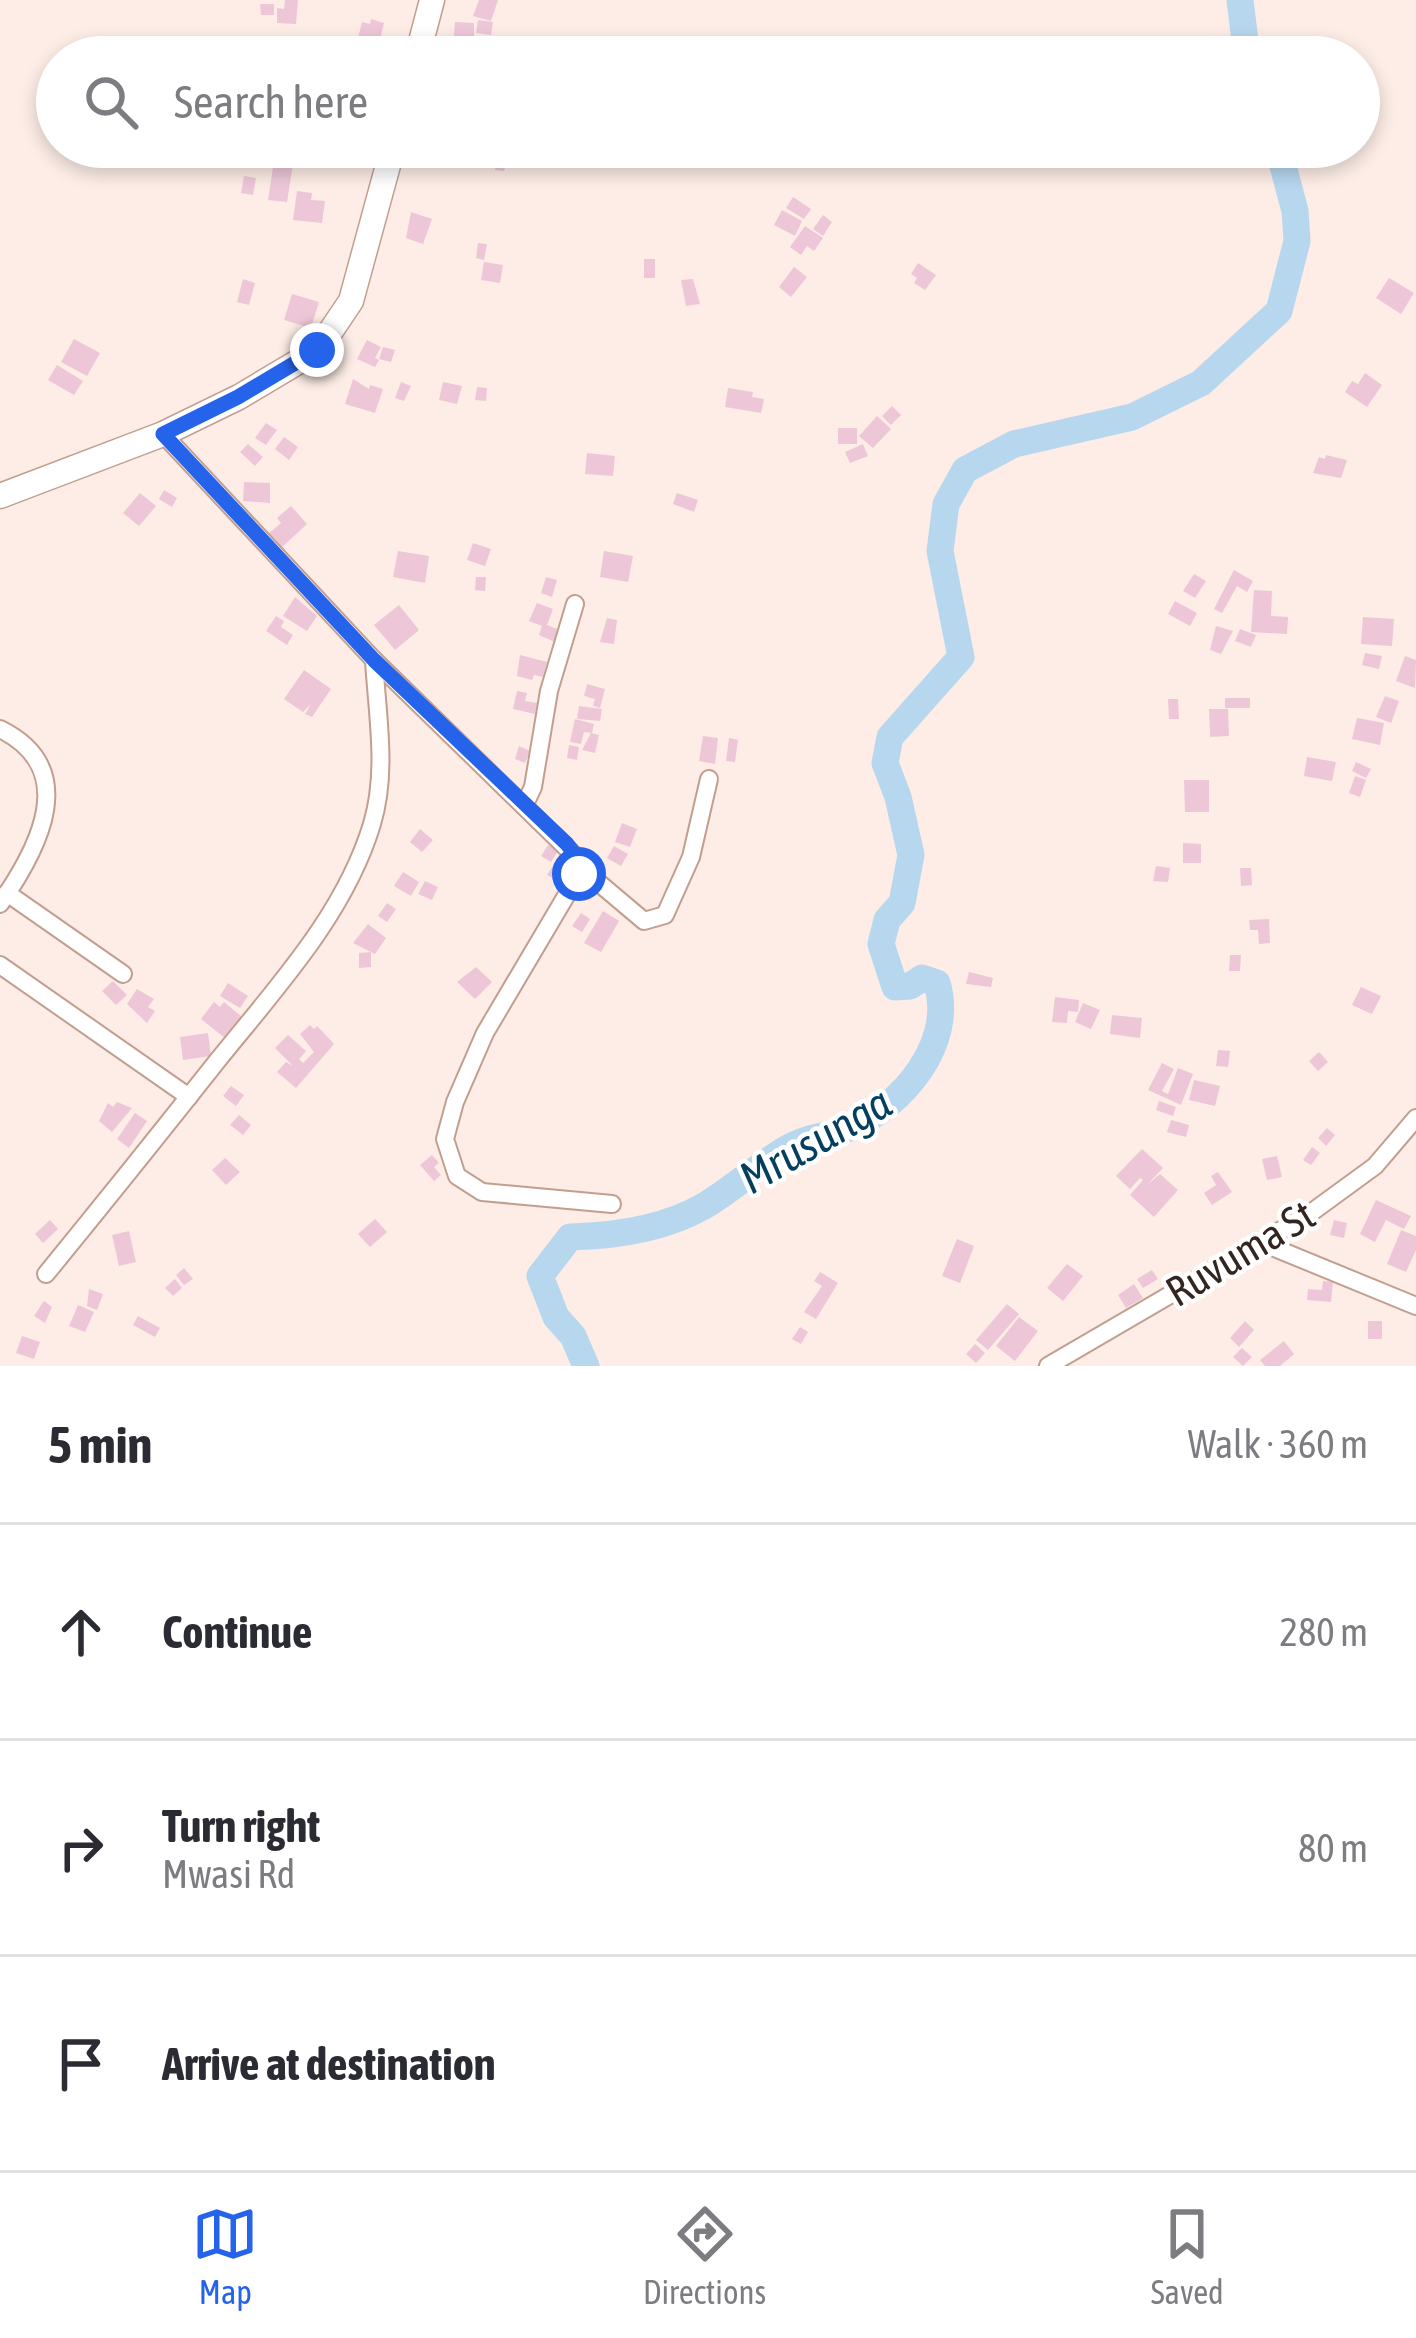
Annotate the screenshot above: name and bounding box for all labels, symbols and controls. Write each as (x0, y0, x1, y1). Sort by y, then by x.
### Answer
search box (36, 36, 1380, 168)
icon: search (78, 69, 144, 135)
text: Search here (174, 76, 368, 128)
route end (290, 323, 344, 377)
route start (552, 847, 606, 901)
water label: Mrusunga (730, 1076, 900, 1204)
street label: Ruvuma St (1157, 1190, 1323, 1316)
text: 5 min (48, 1415, 152, 1474)
text: Walk · 360 m (1188, 1422, 1368, 1466)
icon: ahead (48, 1599, 114, 1665)
text: Continue (162, 1606, 313, 1658)
text: 280 m (1280, 1610, 1368, 1654)
text: Turn right (162, 1800, 320, 1852)
icon: right (48, 1815, 114, 1881)
text: 80 m (1298, 1826, 1368, 1870)
text: Mwasi Rd (162, 1852, 295, 1896)
icon: arrive (48, 2031, 114, 2097)
text: Arrive at destination (162, 2038, 496, 2090)
tab: Map (192, 2201, 258, 2311)
tab: Directions (643, 2201, 766, 2311)
tab: Saved (1151, 2201, 1224, 2311)

